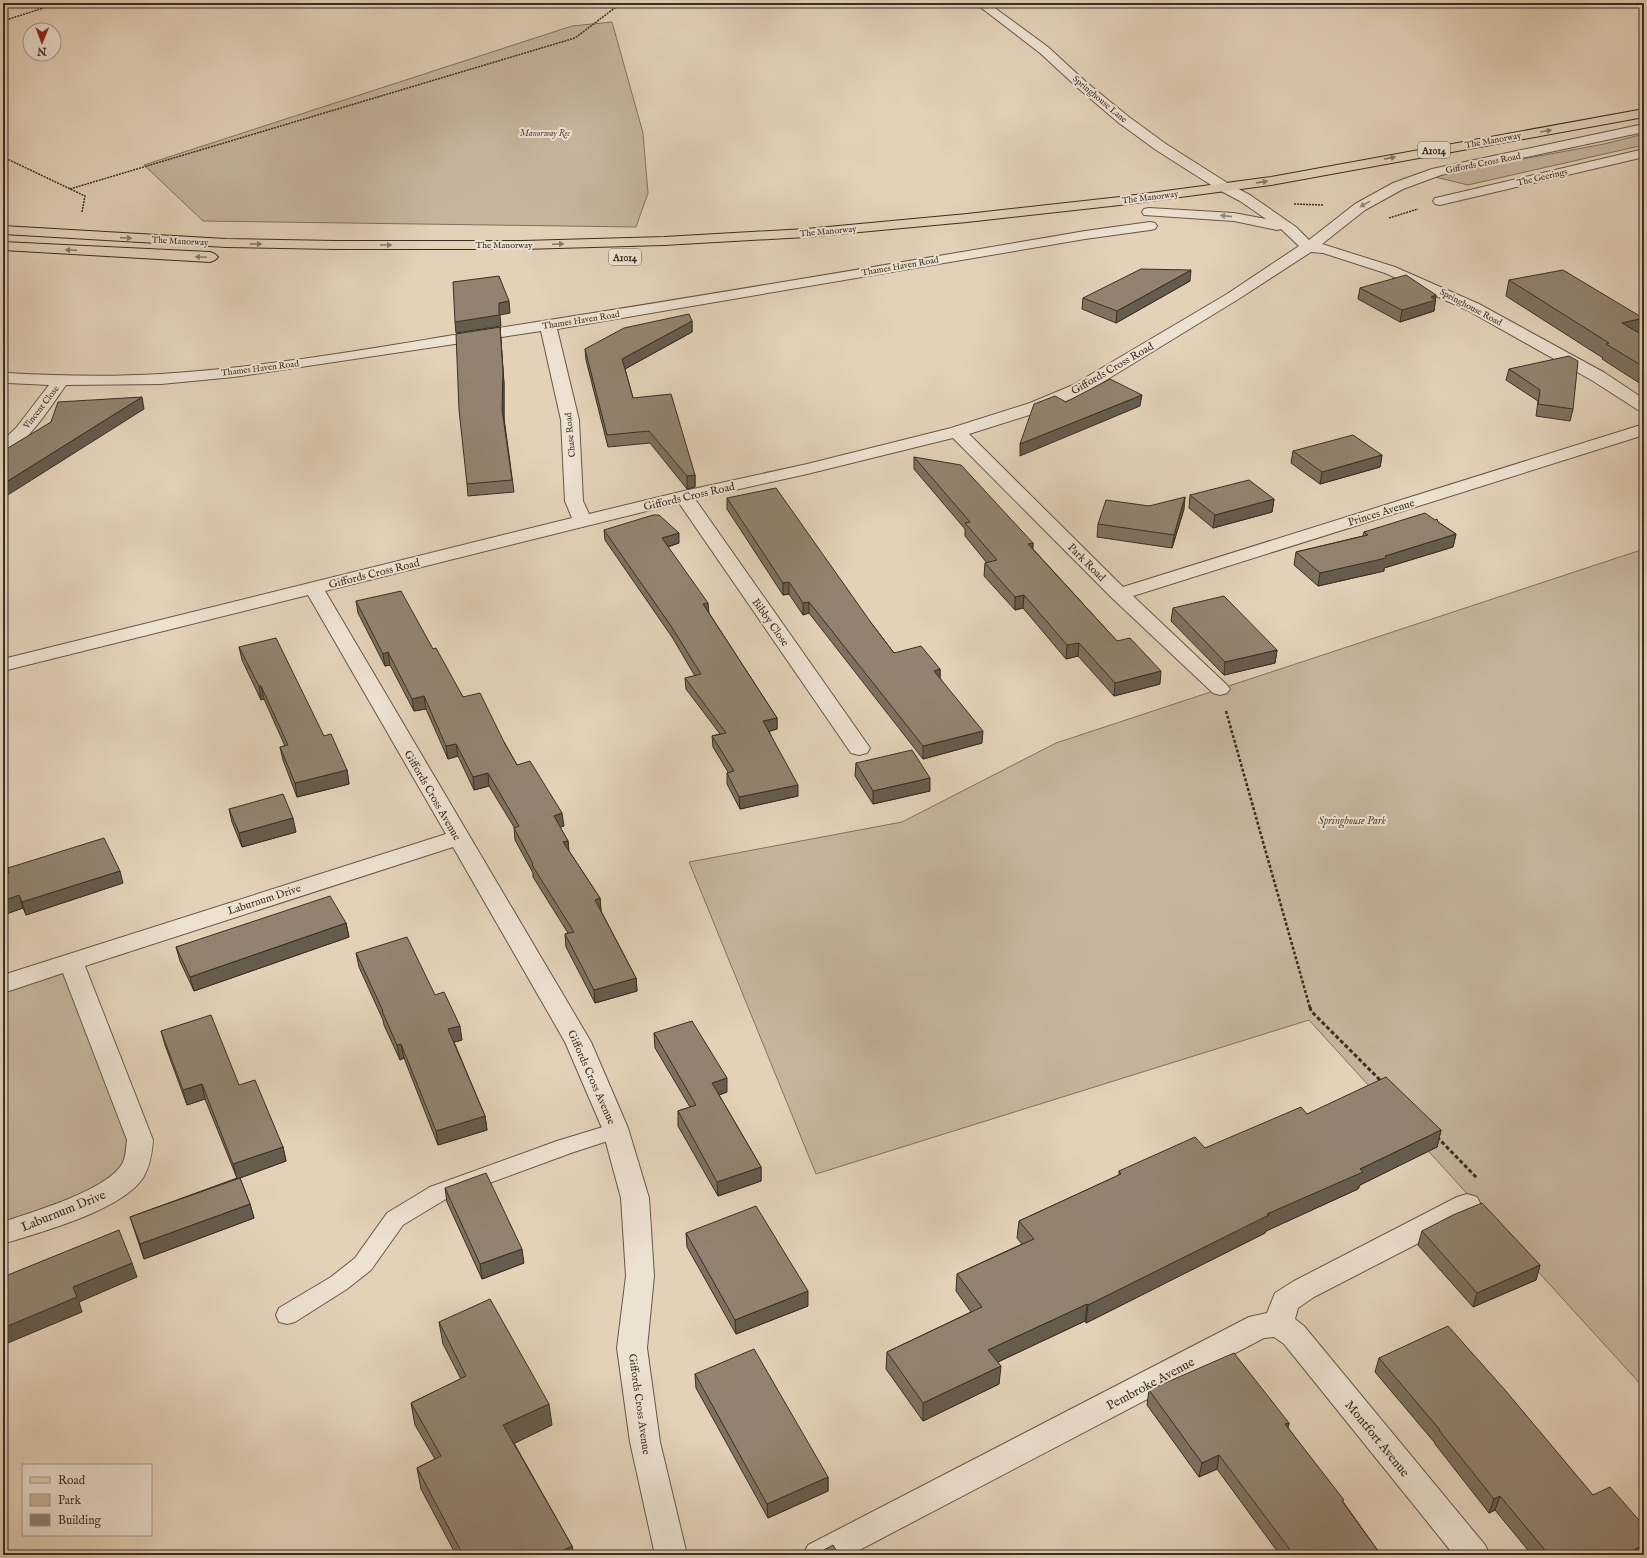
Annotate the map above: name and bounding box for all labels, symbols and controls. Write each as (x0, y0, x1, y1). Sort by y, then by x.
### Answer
north arrow (22, 22, 62, 62)
text: N (36, 44, 48, 58)
street label: Springhouse Lane (1070, 73, 1129, 125)
one-way arrow (1539, 127, 1552, 133)
park label: Manorway Rec (520, 128, 571, 139)
street label: The Manorway (1464, 130, 1523, 151)
road number: A1014 (1418, 142, 1450, 158)
street label: Giffords Cross Road (1445, 151, 1522, 176)
one-way arrow (1384, 155, 1396, 161)
street label: The Geerings (1516, 166, 1568, 189)
one-way arrow (1256, 179, 1268, 185)
street label: The Manorway (1121, 189, 1180, 206)
one-way arrow (1359, 201, 1371, 208)
one-way arrow (1220, 213, 1232, 219)
street label: The Manorway (799, 223, 857, 239)
one-way arrow (120, 234, 132, 241)
street label: The Manorway (151, 235, 209, 249)
street label: The Manorway (476, 240, 533, 251)
one-way arrow (250, 241, 263, 247)
one-way arrow (552, 241, 565, 247)
one-way arrow (380, 242, 393, 248)
one-way arrow (65, 247, 77, 254)
road number: A1014 (609, 249, 641, 265)
one-way arrow (195, 253, 207, 260)
street label: Thames Haven Road (861, 254, 940, 279)
street label: Springhouse Road (1438, 286, 1504, 329)
street label: Thames Haven Road (542, 309, 621, 332)
street label: Giffords Cross Road (1069, 339, 1156, 398)
street label: Thames Haven Road (221, 358, 300, 379)
street label: Vincent Close (20, 383, 62, 432)
street label: Chase Road (563, 412, 578, 458)
street label: Giffords Cross Road (642, 480, 736, 514)
street label: Princes Avenue (1346, 496, 1416, 530)
street label: Park Road (1064, 541, 1108, 585)
street label: Giffords Cross Road (327, 556, 421, 592)
street label: Bibby Close (749, 596, 792, 649)
street label: Giffords Cross Avenue (401, 748, 464, 843)
park label: Springhouse Park (1318, 814, 1387, 829)
street label: Laburnum Drive (226, 882, 303, 918)
street label: Giffords Cross Avenue (564, 1028, 618, 1127)
street label: Laburnum Drive (19, 1187, 108, 1236)
street label: Giffords Cross Avenue (625, 1353, 653, 1456)
street label: Pembroke Avenue (1104, 1354, 1198, 1415)
street label: Montfort Avenue (1341, 1397, 1413, 1481)
legend (22, 1464, 152, 1536)
text: Road (58, 1473, 86, 1488)
text: Park (58, 1493, 81, 1508)
text: Building (58, 1513, 102, 1528)

